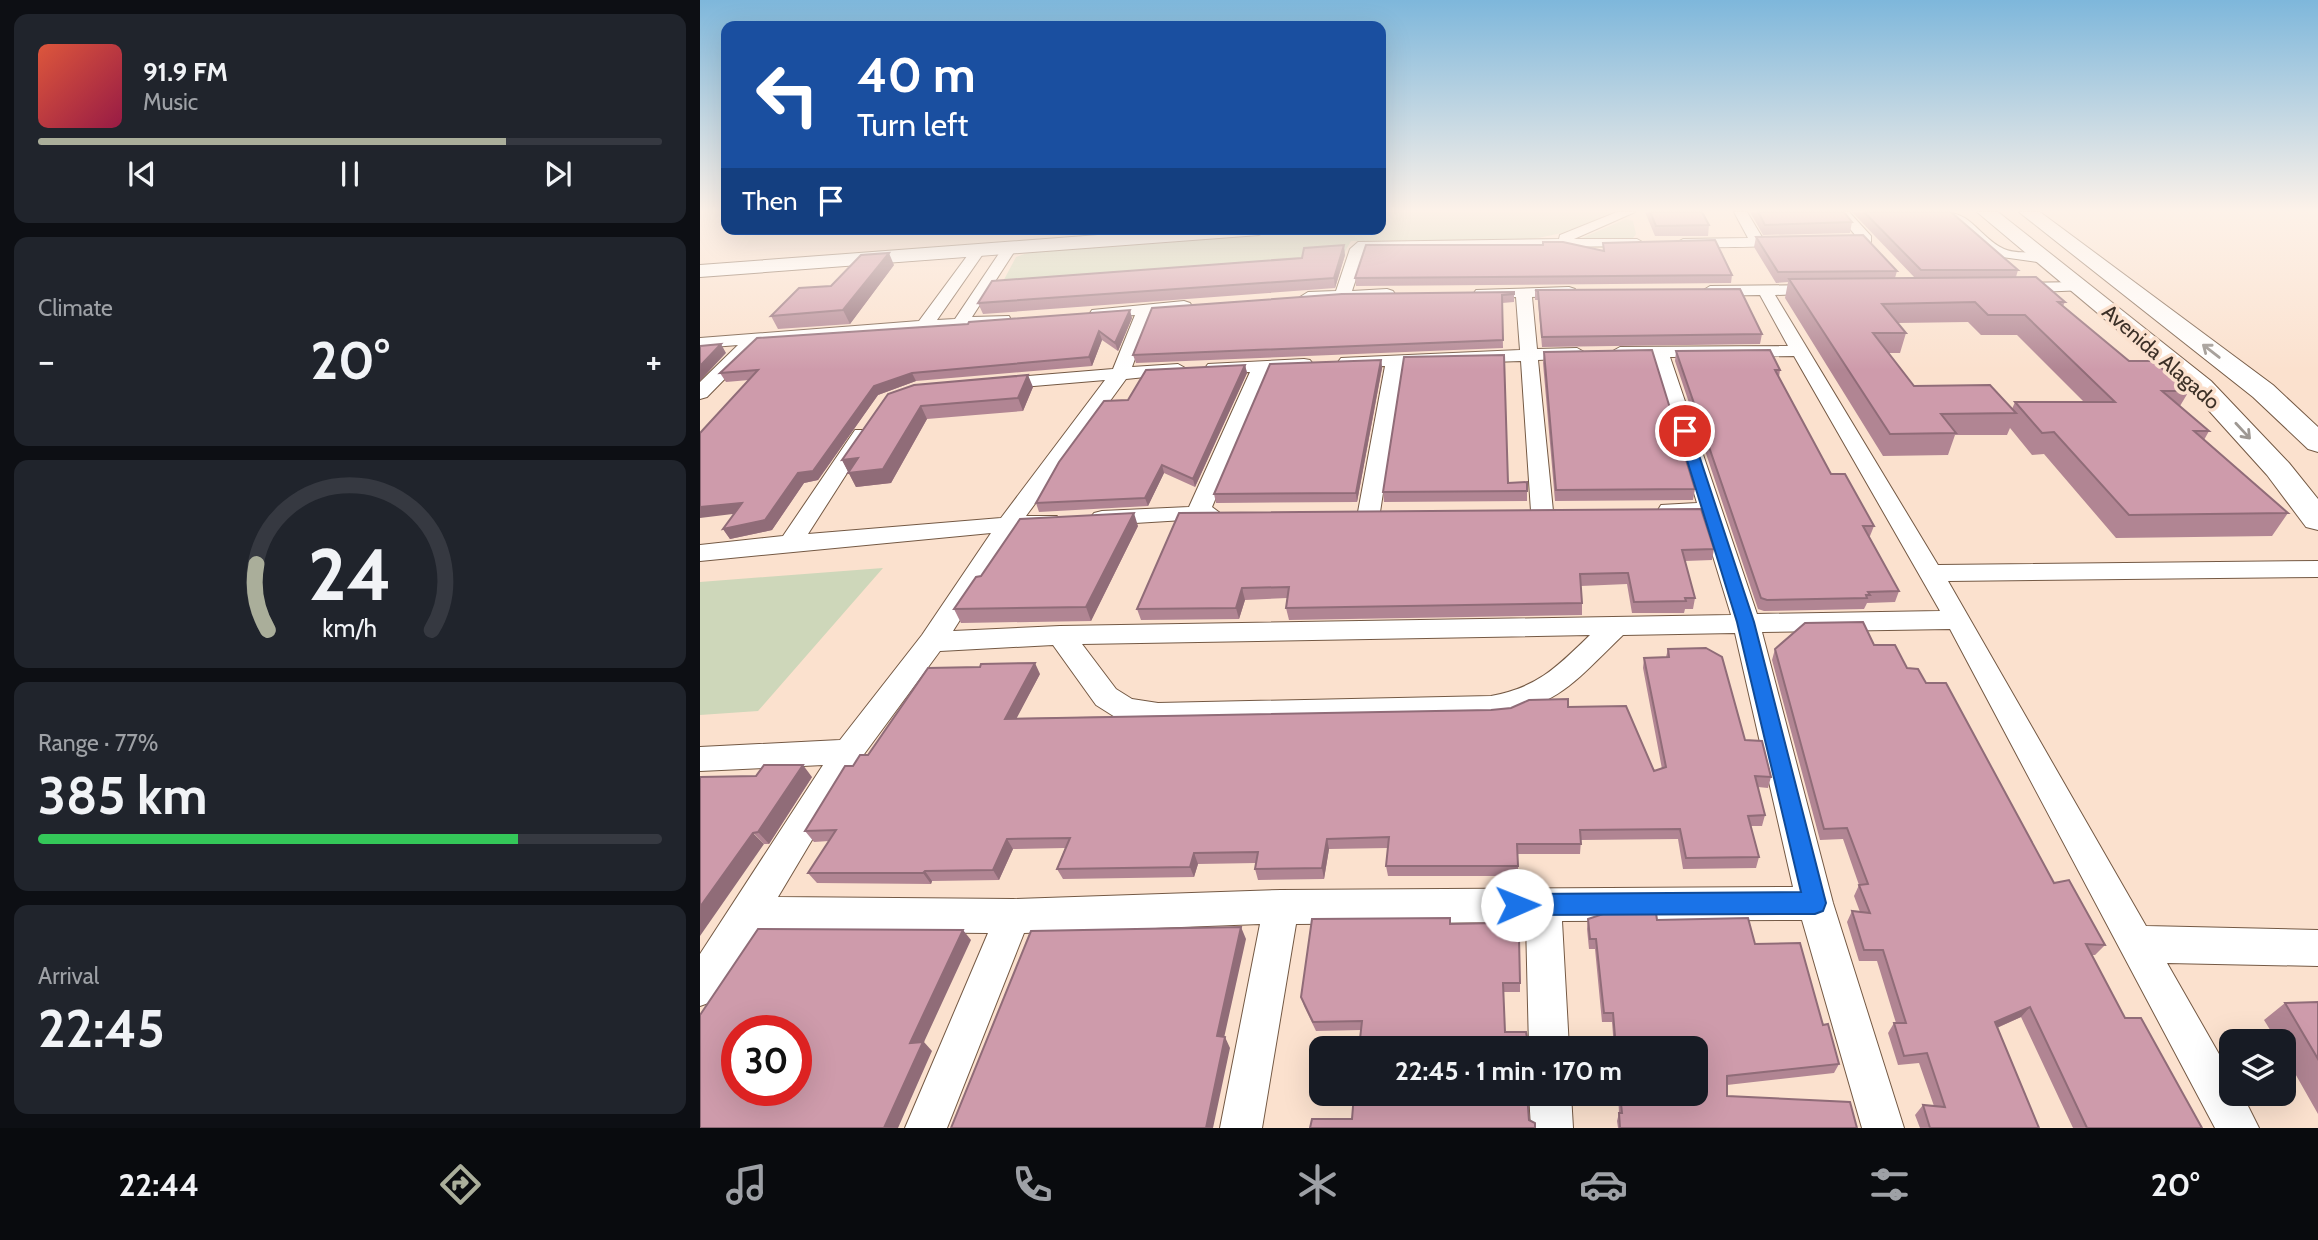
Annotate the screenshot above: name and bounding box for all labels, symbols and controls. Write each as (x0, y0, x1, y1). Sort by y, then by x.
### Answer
text: 40 m (857, 45, 976, 104)
icon: left (742, 49, 833, 140)
text: 91.9 FM (143, 56, 228, 88)
text: Music (143, 88, 198, 116)
text: Turn left (857, 105, 968, 144)
icon: previous (123, 155, 161, 193)
icon: pause (331, 155, 369, 193)
icon: next (539, 155, 577, 193)
icon: arrive (812, 182, 850, 220)
text: Then (742, 185, 798, 217)
text: Climate (38, 294, 113, 322)
street label: Avenida Alagado (2098, 299, 2225, 414)
text: 20° (310, 329, 390, 392)
text: − (38, 337, 55, 384)
text: + (645, 337, 662, 384)
one-way arrow (2202, 343, 2221, 358)
pin (1655, 401, 1715, 461)
icon: arrive (1666, 412, 1704, 450)
one-way arrow (2234, 422, 2251, 439)
text: 24 (308, 530, 392, 618)
text: km/h (323, 613, 377, 643)
text: Range · 77% (38, 729, 159, 757)
text: 385 km (38, 764, 207, 827)
position arrow (1480, 868, 1554, 942)
text: Arrival (38, 962, 99, 990)
text: 22:45 (38, 997, 165, 1060)
speed limit sign: 30 (721, 1015, 812, 1106)
map controls (2219, 1029, 2296, 1106)
button: layers (2219, 1029, 2296, 1106)
text: 22:45 · 1 min · 170 m (1395, 1055, 1622, 1087)
icon: directions (436, 1160, 485, 1209)
icon: music (722, 1160, 771, 1209)
icon: phone (1008, 1160, 1057, 1209)
icon: climate (1293, 1160, 1342, 1209)
icon: car (1579, 1160, 1628, 1209)
icon: filters (1865, 1160, 1914, 1209)
text: 22:44 (118, 1165, 199, 1204)
text: 20° (2151, 1165, 2200, 1204)

